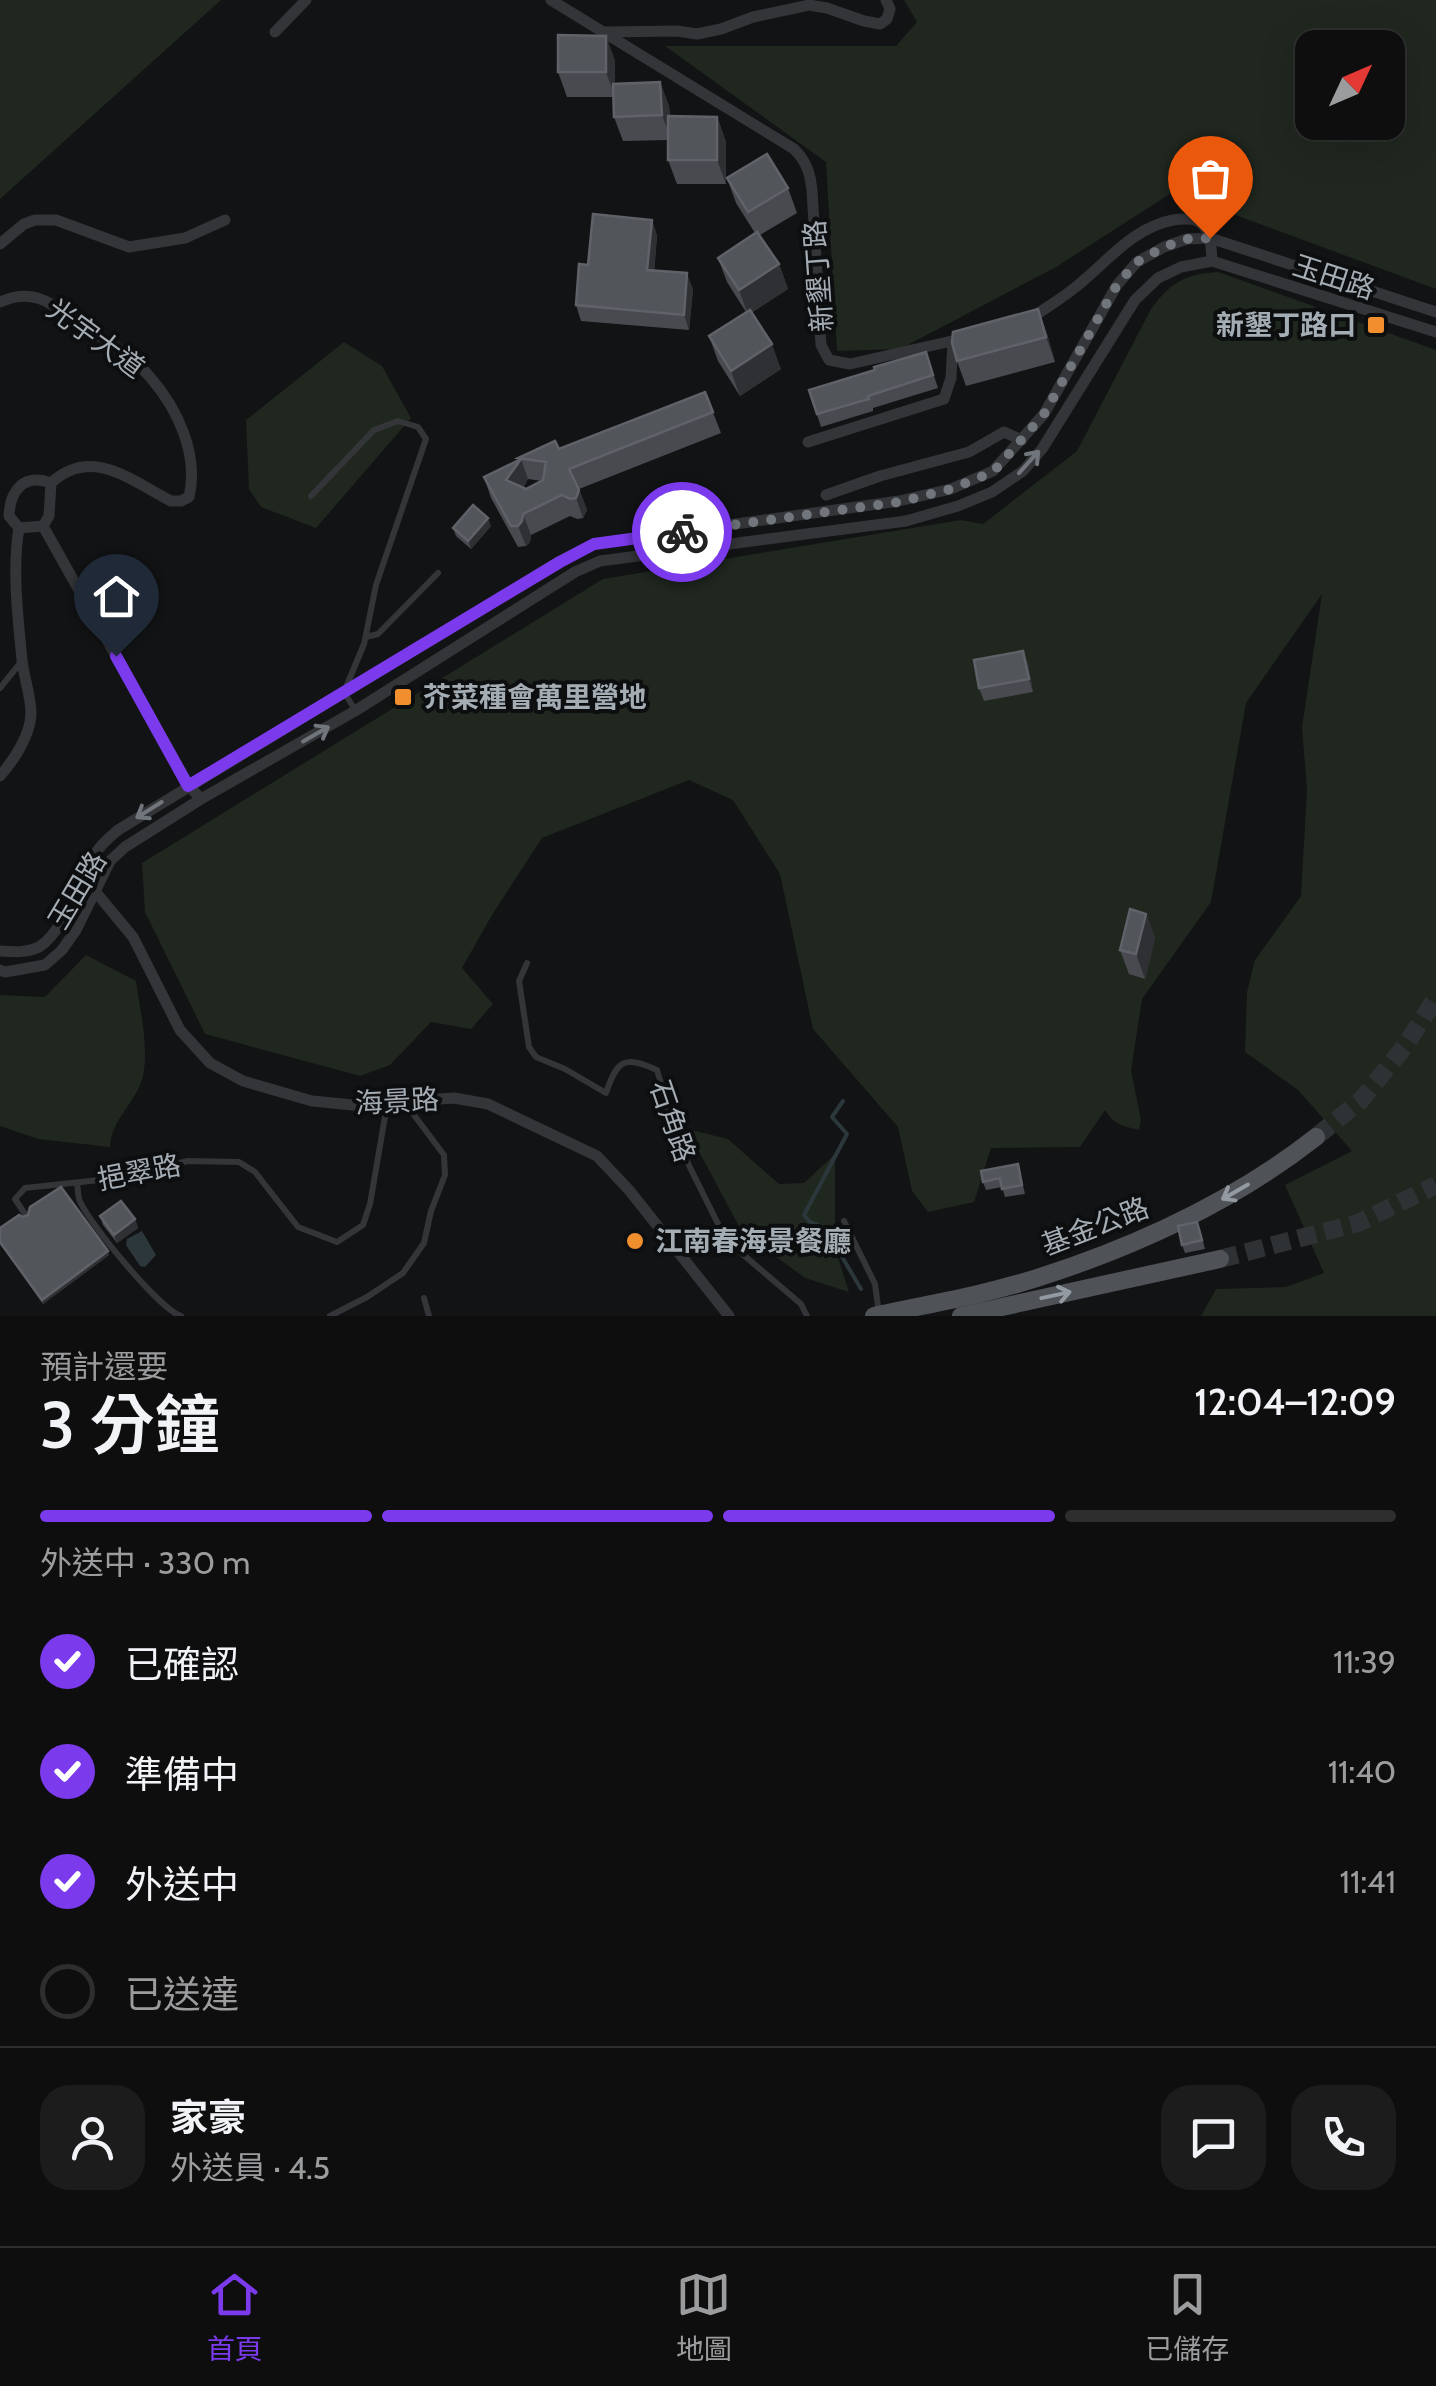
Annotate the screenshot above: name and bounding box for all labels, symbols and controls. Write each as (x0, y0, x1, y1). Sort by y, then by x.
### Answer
north arrow (1295, 30, 1405, 140)
map controls (1295, 30, 1405, 140)
pin (1168, 136, 1253, 239)
icon: bag (1183, 151, 1238, 206)
street label: 新墾丁路 (797, 219, 839, 333)
street label: 玉田路 (1289, 248, 1379, 306)
street label: 光宇大道 (41, 291, 151, 385)
place label: 新墾丁路口 (1216, 308, 1356, 342)
marker: 新墾丁路口 (1365, 314, 1387, 336)
one-way arrow (1017, 451, 1041, 475)
courier (632, 482, 732, 582)
icon: bike (655, 505, 710, 560)
pin (74, 554, 159, 657)
icon: home (89, 569, 144, 624)
place label: 芥菜種會萬里營地 (423, 680, 647, 714)
marker: 芥菜種會萬里營地 (392, 686, 414, 708)
one-way arrow (301, 723, 330, 743)
one-way arrow (135, 800, 164, 821)
street label: 玉田路 (41, 845, 113, 935)
street label: 石角路 (643, 1076, 703, 1166)
street label: 海景路 (354, 1082, 440, 1120)
street label: 挹翠路 (95, 1147, 183, 1197)
one-way arrow (1221, 1182, 1250, 1202)
street label: 基金公路 (1037, 1190, 1153, 1262)
place label: 江南春海景餐廳 (655, 1224, 851, 1258)
marker: 江南春海景餐廳 (624, 1230, 646, 1252)
one-way arrow (1039, 1285, 1071, 1303)
text: 預計還要 (40, 1347, 168, 1386)
text: 12:04–12:09 (1194, 1378, 1396, 1425)
text: 3 分鐘 (40, 1385, 220, 1464)
text: 外送中 · 330 m (40, 1543, 250, 1582)
icon: check (40, 1634, 95, 1689)
text: 已確認 (125, 1641, 239, 1688)
text: 11:39 (1333, 1642, 1396, 1681)
icon: check (40, 1744, 95, 1799)
text: 準備中 (125, 1751, 239, 1798)
text: 11:40 (1328, 1752, 1396, 1791)
icon: check (40, 1854, 95, 1909)
text: 外送中 (125, 1861, 239, 1908)
text: 11:41 (1340, 1862, 1396, 1901)
text: 已送達 (125, 1971, 239, 2018)
button: person (40, 2085, 145, 2190)
button: chat (1161, 2085, 1266, 2190)
button: phone (1291, 2085, 1396, 2190)
text: 家豪 (170, 2094, 246, 2141)
text: 外送員 · 4.5 (170, 2148, 330, 2187)
tab: 首頁 (207, 2267, 263, 2367)
tab: 地圖 (676, 2267, 732, 2367)
tab: 已儲存 (1145, 2267, 1229, 2367)

